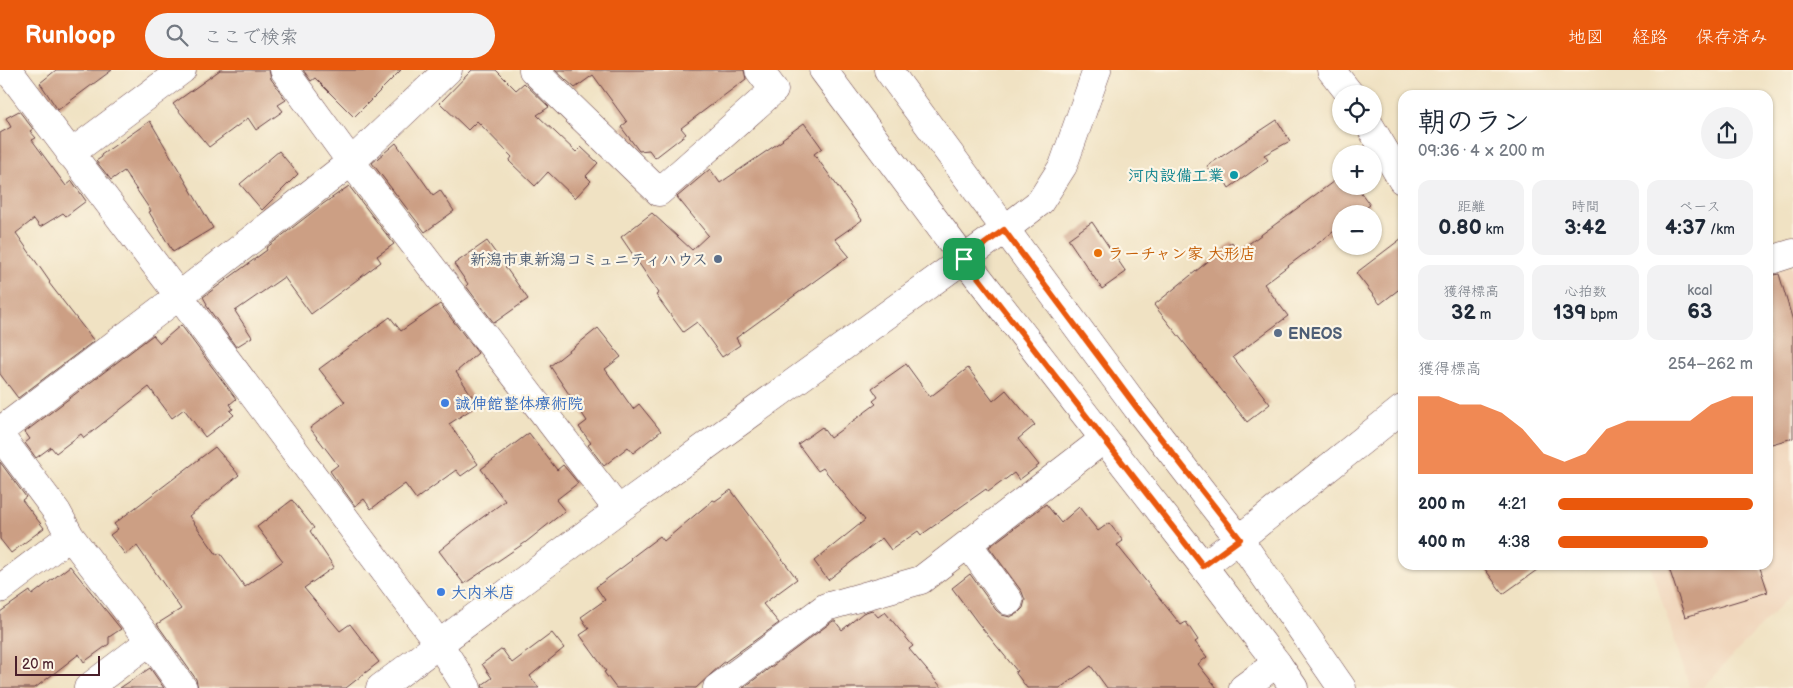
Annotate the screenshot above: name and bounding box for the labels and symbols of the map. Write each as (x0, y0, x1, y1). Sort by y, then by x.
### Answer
place label: 河内設備工業 (1128, 167, 1224, 186)
marker: 河内設備工業 (1228, 169, 1240, 181)
pin (943, 238, 985, 280)
place label: ラーチャン家 大形店 (1108, 245, 1256, 264)
marker: ラーチャン家 大形店 (1092, 247, 1104, 259)
place label: 新潟市東新潟コミュニティハウス (470, 251, 708, 270)
marker: 新潟市東新潟コミュニティハウス (712, 253, 724, 265)
place label: ENEOS (1288, 325, 1343, 344)
marker: ENEOS (1272, 327, 1284, 339)
place label: 誠伸館整体療術院 (455, 395, 583, 414)
marker: 誠伸館整体療術院 (439, 397, 451, 409)
place label: 大内米店 (451, 584, 515, 603)
marker: 大内米店 (435, 586, 447, 598)
scale bar (15, 653, 100, 676)

